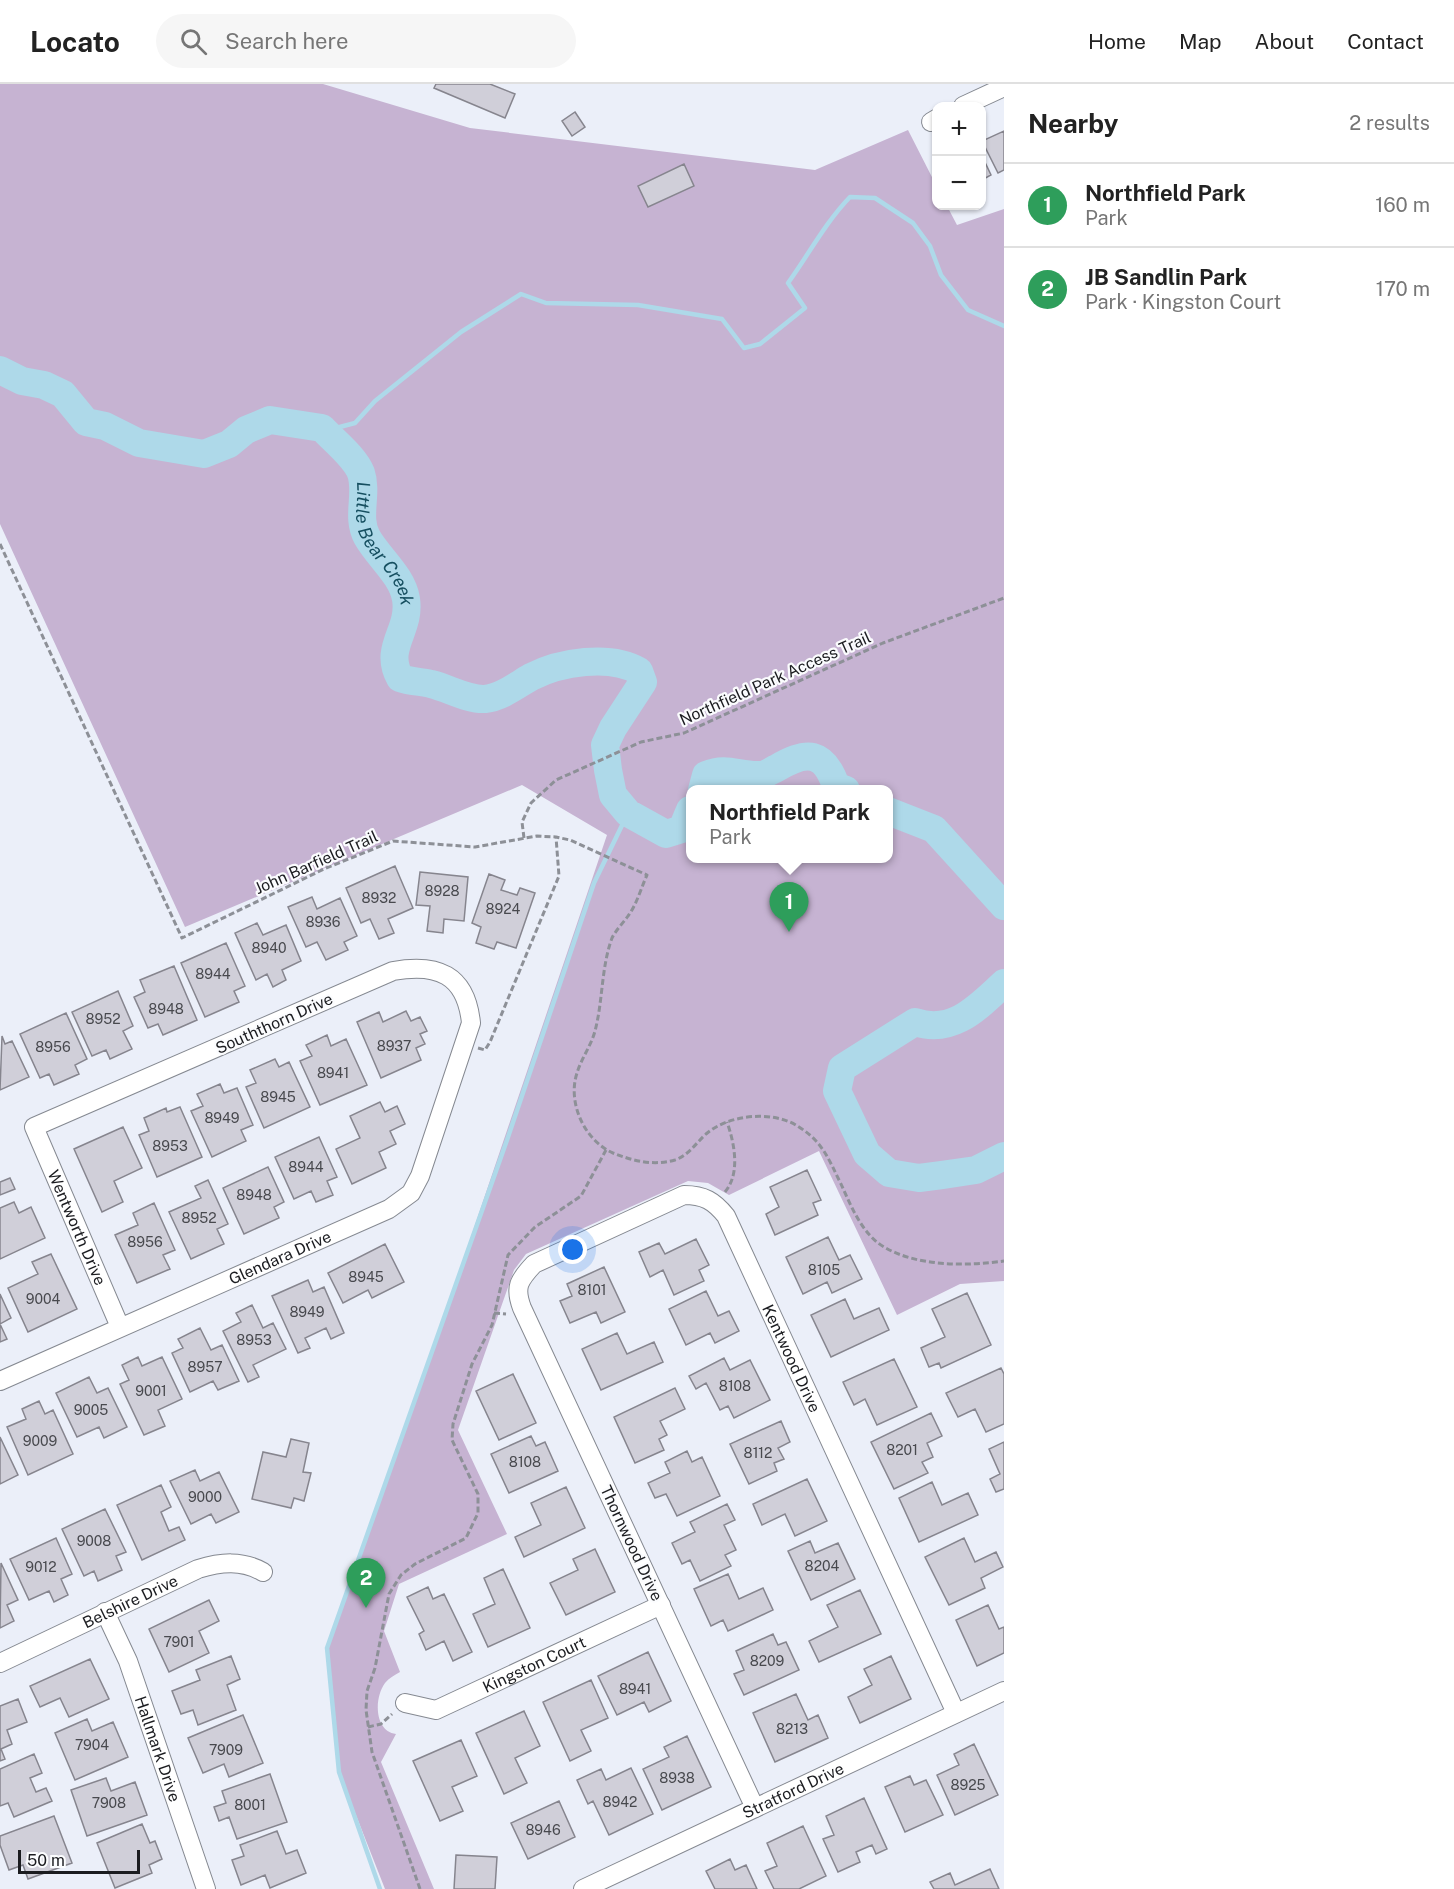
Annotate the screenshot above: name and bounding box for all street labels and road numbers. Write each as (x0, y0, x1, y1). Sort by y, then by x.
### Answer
street label: Northfield Park Access Trail (677, 628, 874, 729)
street label: John Barfield Trail (252, 827, 381, 898)
street label: Souththorn Drive (213, 989, 336, 1058)
street label: Wentworth Drive (44, 1167, 110, 1288)
street label: Glendara Drive (226, 1227, 334, 1289)
street label: Kentwood Drive (758, 1301, 825, 1415)
street label: Thornwood Drive (596, 1482, 667, 1604)
street label: Belshire Drive (80, 1571, 181, 1632)
street label: Kingston Court (480, 1632, 589, 1697)
street label: Hallmark Drive (131, 1694, 184, 1804)
street label: Stratford Drive (739, 1759, 847, 1823)

